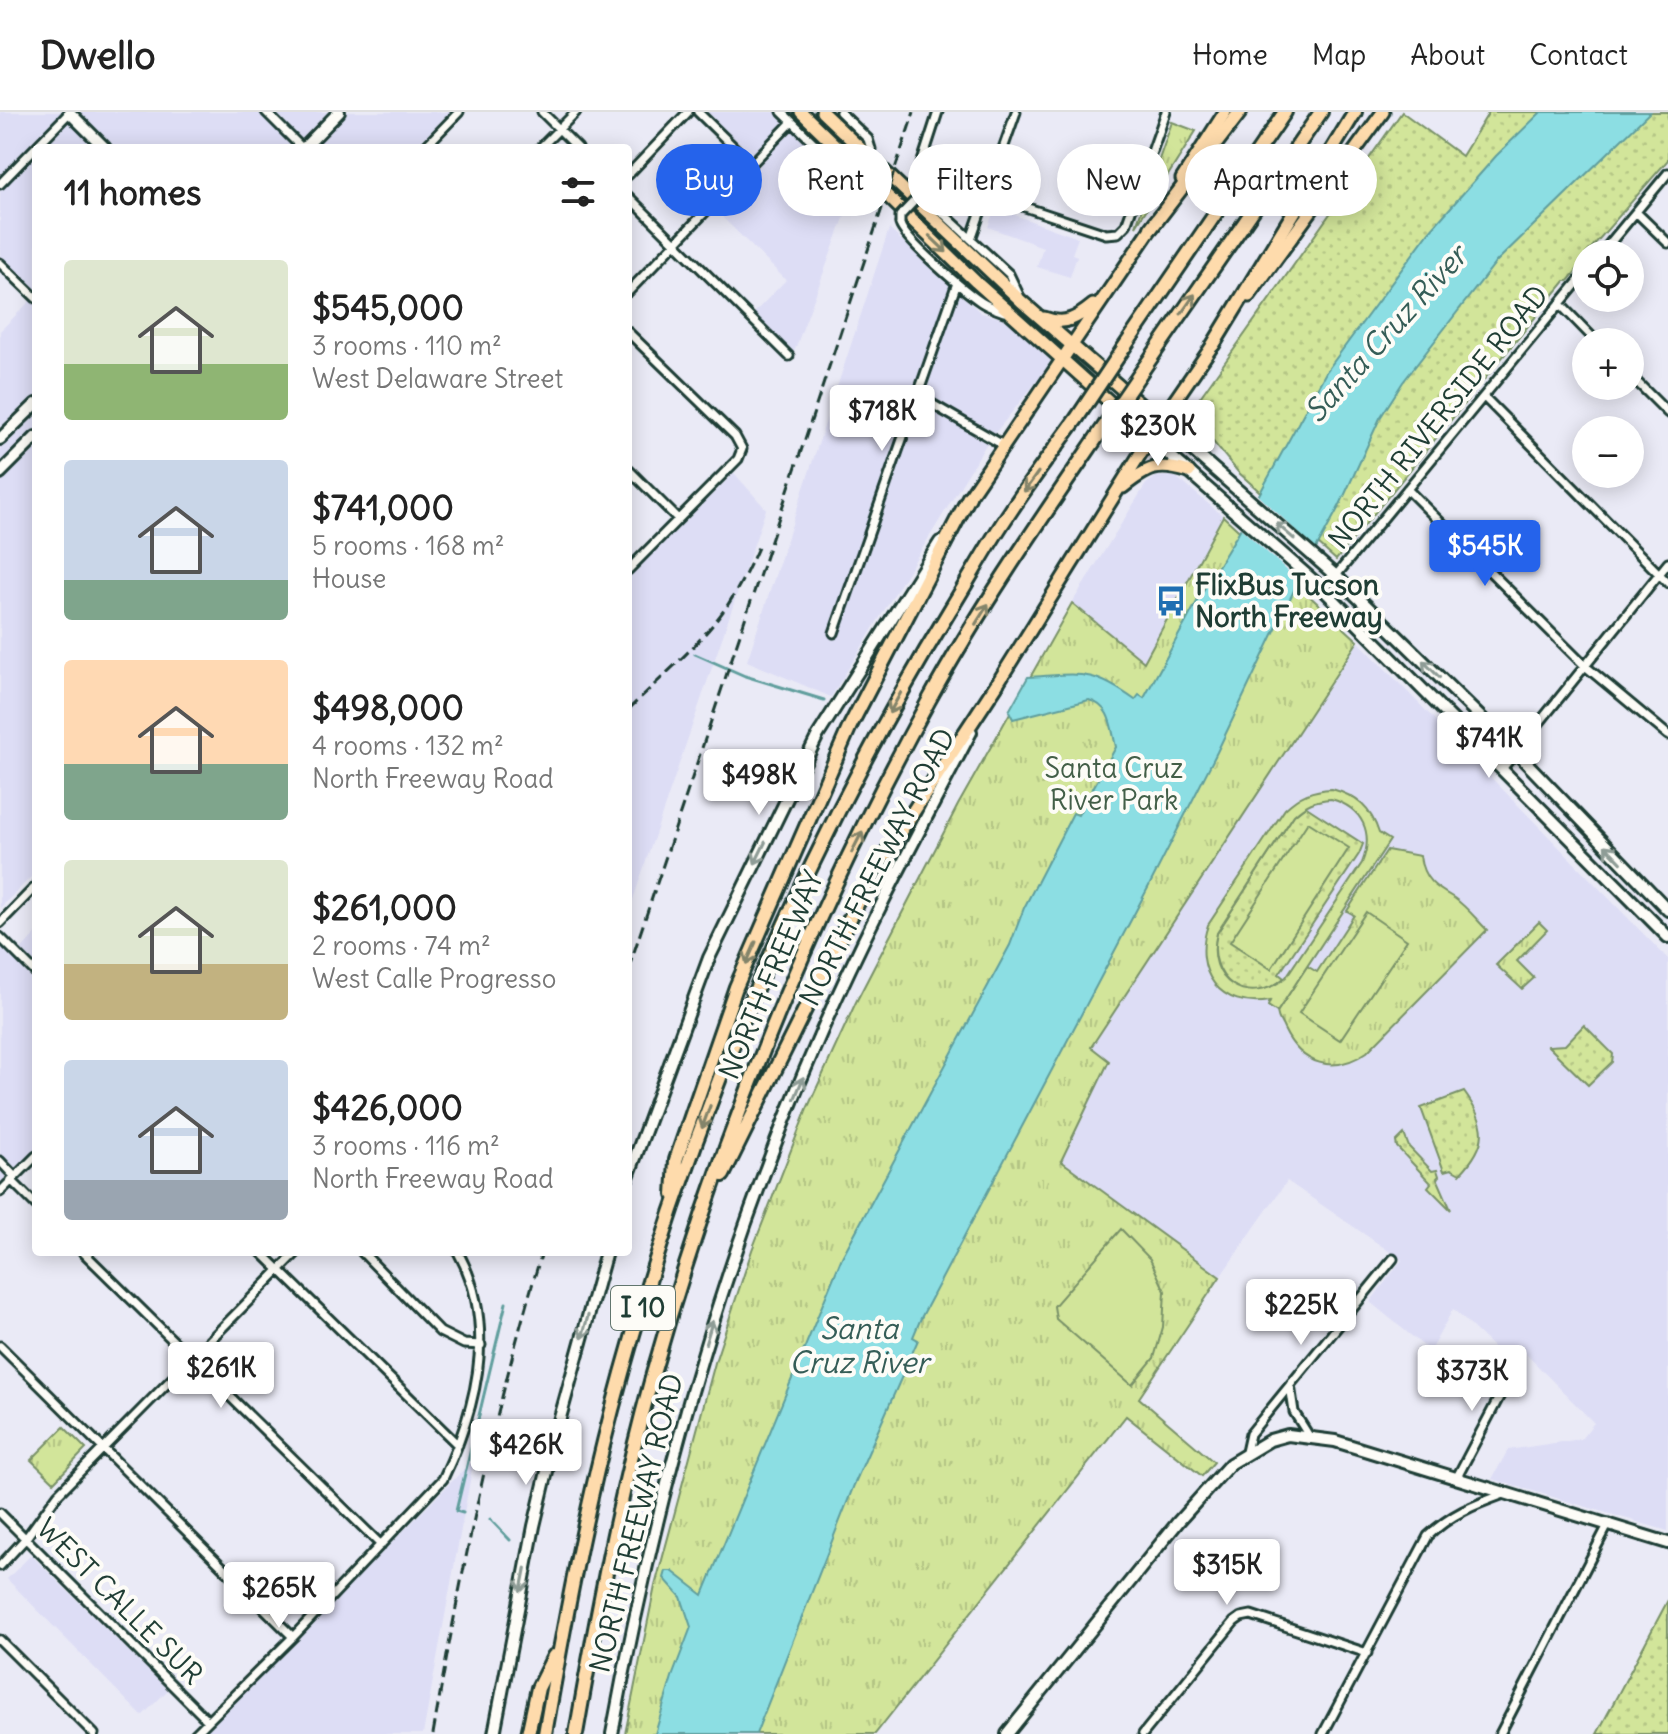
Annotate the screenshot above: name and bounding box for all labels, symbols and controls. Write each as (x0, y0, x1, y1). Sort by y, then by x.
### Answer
text: Dwello (40, 32, 156, 79)
text: Home (1192, 37, 1268, 73)
text: Map (1312, 37, 1366, 73)
text: About (1410, 37, 1485, 73)
text: Contact (1529, 37, 1628, 73)
chip: Buy (656, 144, 762, 216)
chip: Rent (778, 144, 892, 216)
chip: Filters (908, 144, 1041, 216)
chip: New (1057, 144, 1169, 216)
chip: Apartment (1185, 144, 1377, 216)
icon: filters (556, 170, 600, 214)
text: 11 homes (64, 171, 201, 214)
water label: Santa Cruz River (1296, 234, 1477, 430)
one-way arrow (928, 235, 948, 254)
map controls (1572, 240, 1644, 488)
button: locate (1572, 240, 1644, 312)
street label: NORTH RIVERSIDE ROAD (1320, 278, 1556, 556)
text: $545,000 (312, 286, 464, 329)
icon: home (128, 292, 224, 388)
one-way arrow (1180, 293, 1196, 315)
button: + (1572, 328, 1644, 400)
text: 3 rooms · 110 m² (312, 329, 502, 362)
text: West Delaware Street (312, 362, 563, 395)
pin: $718K (826, 385, 938, 453)
text: $718K (848, 394, 916, 427)
pin: $230K (1102, 400, 1214, 468)
text: $230K (1120, 409, 1196, 442)
button: − (1572, 416, 1644, 488)
one-way arrow (1023, 470, 1040, 492)
text: $741,000 (312, 486, 454, 529)
icon: home (128, 492, 224, 588)
pin: $545K (1429, 520, 1541, 588)
one-way arrow (1275, 522, 1296, 540)
text: 5 rooms · 168 m² (312, 529, 505, 562)
text: $545K (1447, 529, 1523, 562)
text: House (312, 562, 386, 595)
place label: FlixBus Tucson North Freeway (1195, 567, 1383, 635)
bus stop icon: FlixBus Tucson North Freeway (1154, 584, 1188, 618)
one-way arrow (973, 604, 990, 626)
one-way arrow (1421, 659, 1441, 678)
text: $498,000 (312, 686, 464, 729)
one-way arrow (886, 690, 902, 714)
icon: home (128, 692, 224, 788)
pin: $741K (1433, 712, 1545, 780)
text: $741K (1455, 721, 1523, 754)
street label: NORTH FREEWAY ROAD (791, 722, 963, 1012)
text: 4 rooms · 132 m² (312, 729, 504, 762)
pin: $498K (703, 749, 815, 817)
park label: Santa Cruz River Park (1044, 750, 1184, 818)
text: $498K (721, 758, 797, 791)
text: North Freeway Road (312, 762, 553, 795)
one-way arrow (849, 831, 865, 855)
one-way arrow (752, 841, 767, 865)
one-way arrow (1604, 845, 1623, 864)
street label: NORTH FREEWAY (711, 865, 831, 1085)
text: $261,000 (312, 886, 457, 929)
icon: home (128, 892, 224, 988)
text: 2 rooms · 74 m² (312, 929, 491, 962)
one-way arrow (742, 941, 757, 965)
text: West Calle Progresso (312, 962, 556, 995)
one-way arrow (792, 1076, 807, 1101)
text: $426,000 (312, 1086, 463, 1129)
icon: home (128, 1092, 224, 1188)
one-way arrow (698, 1105, 713, 1130)
text: 3 rooms · 116 m² (312, 1129, 500, 1162)
text: North Freeway Road (312, 1162, 553, 1195)
pin: $225K (1245, 1279, 1357, 1347)
road number: I 10 (611, 1286, 675, 1330)
text: $225K (1264, 1288, 1338, 1321)
water label: Santa Cruz River (789, 1309, 933, 1381)
one-way arrow (577, 1314, 592, 1340)
one-way arrow (703, 1320, 718, 1345)
pin: $261K (165, 1342, 277, 1410)
pin: $373K (1416, 1345, 1528, 1413)
text: $261K (186, 1351, 256, 1384)
text: $373K (1436, 1354, 1508, 1387)
street label: NORTH FREEWAY ROAD (581, 1370, 691, 1676)
pin: $426K (470, 1419, 582, 1487)
text: $426K (489, 1428, 563, 1461)
street label: WEST CALLE SUR (29, 1510, 211, 1692)
pin: $315K (1171, 1539, 1283, 1607)
text: $315K (1192, 1548, 1262, 1581)
pin: $265K (223, 1562, 335, 1630)
one-way arrow (515, 1566, 530, 1592)
text: $265K (242, 1571, 316, 1604)

